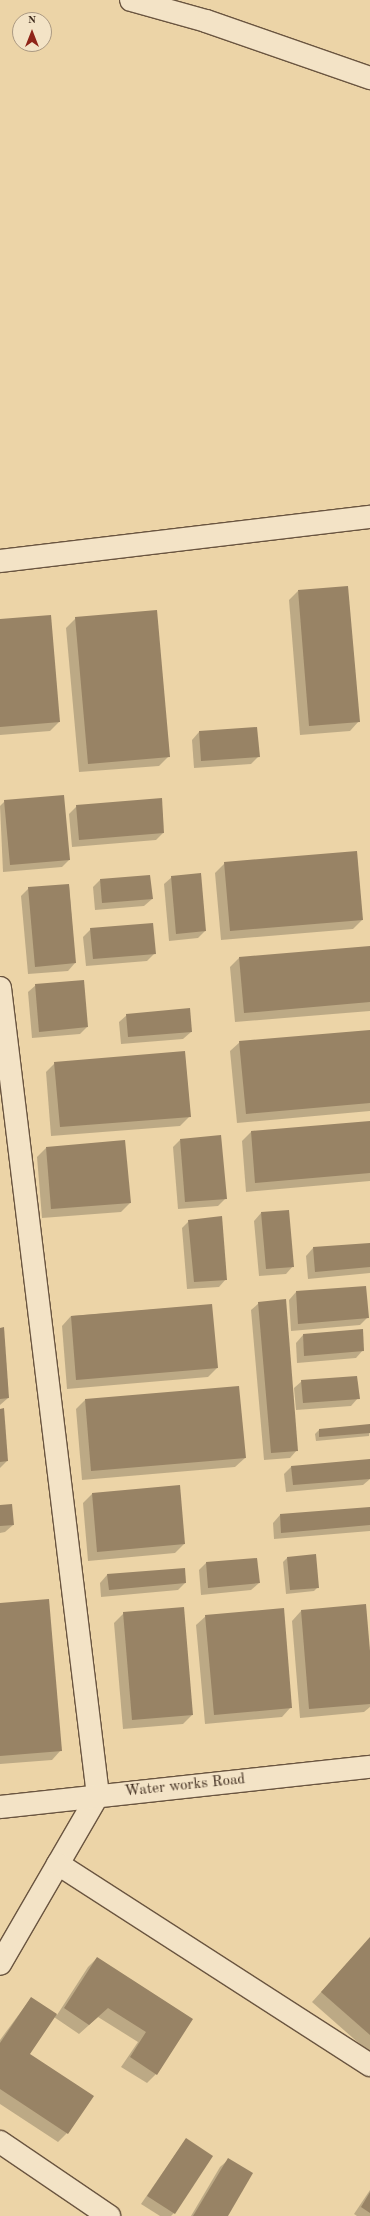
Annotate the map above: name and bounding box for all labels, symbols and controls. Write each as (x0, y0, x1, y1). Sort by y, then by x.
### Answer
north arrow (12, 12, 52, 52)
text: N (28, 15, 36, 26)
street label: Water works Road (124, 1771, 246, 1801)

